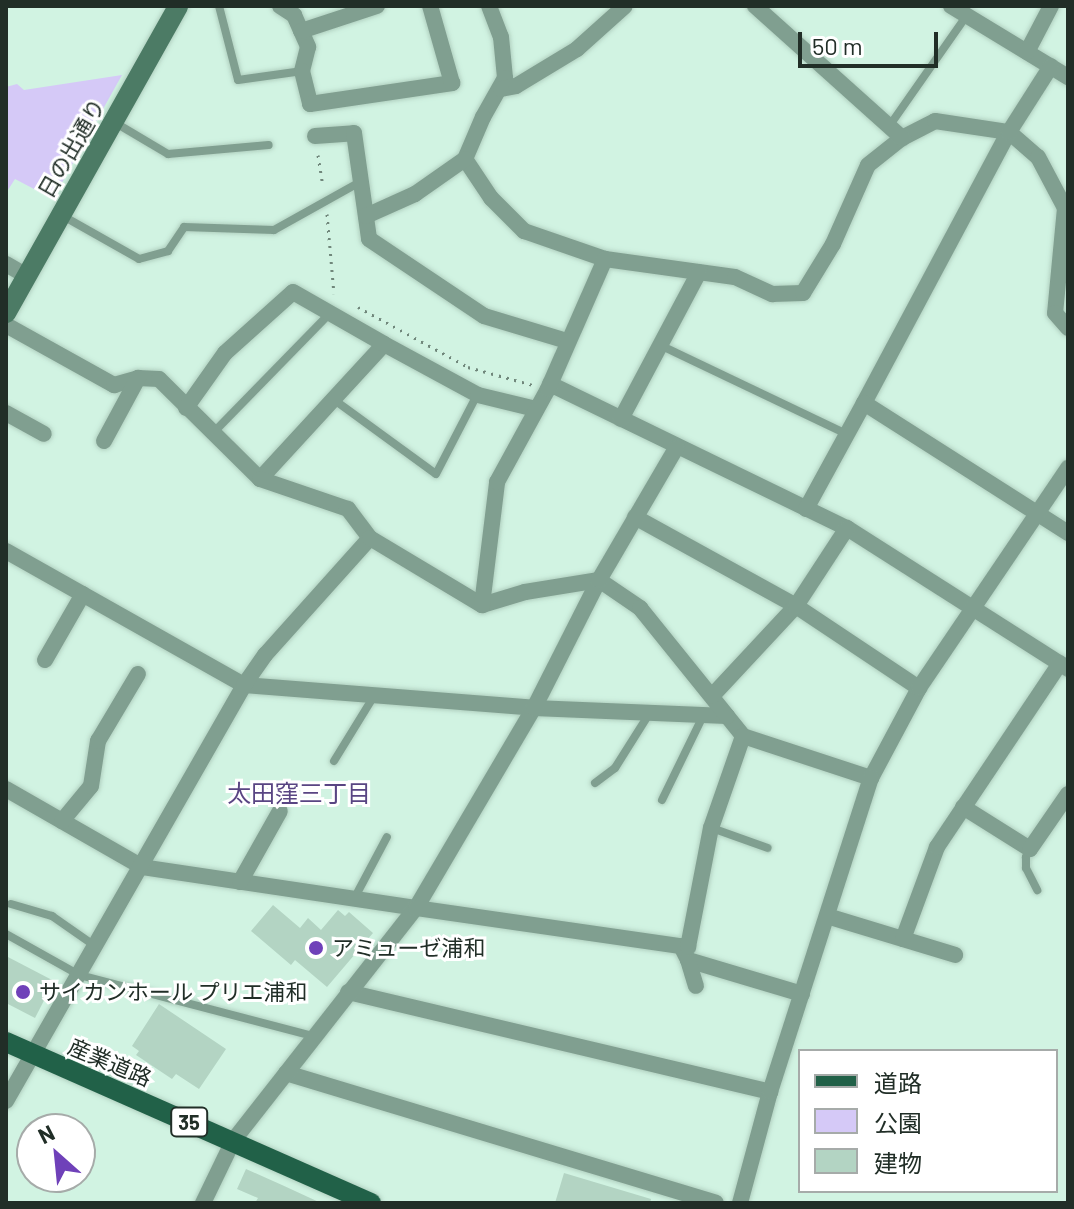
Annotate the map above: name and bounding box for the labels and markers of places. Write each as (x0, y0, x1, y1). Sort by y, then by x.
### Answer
place label: アミューゼ浦和 (332, 935, 486, 961)
marker: アミューゼ浦和 (307, 939, 325, 957)
place label: サイカンホール プリエ浦和 (39, 979, 307, 1005)
marker: サイカンホール プリエ浦和 (14, 983, 32, 1001)

